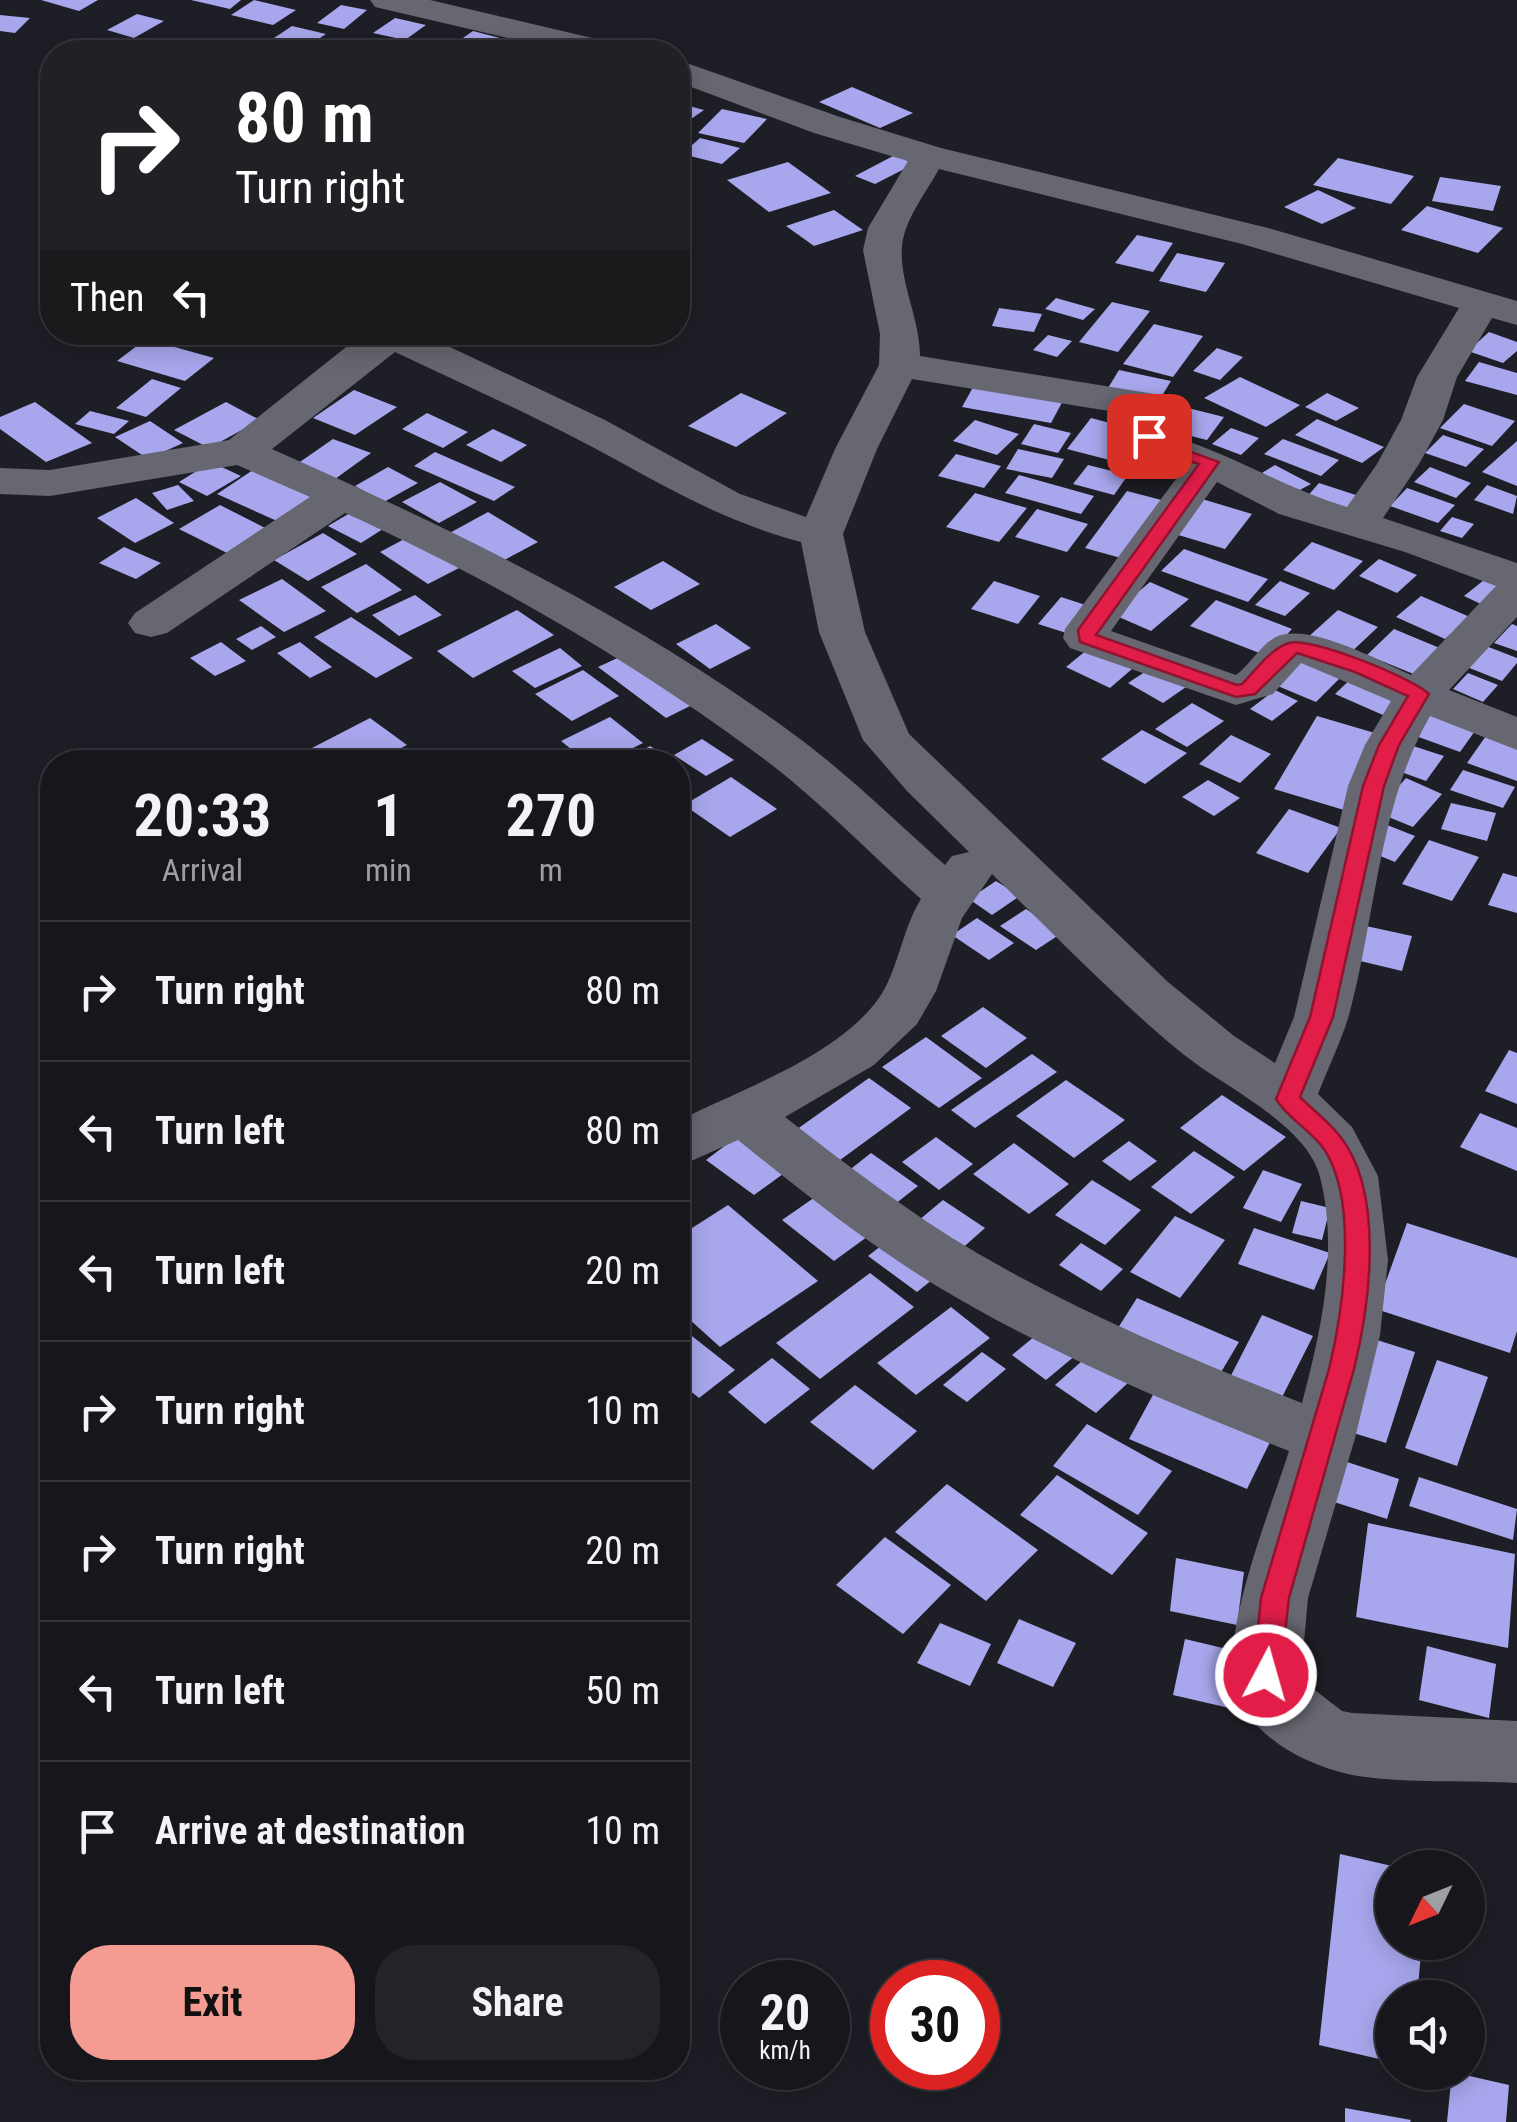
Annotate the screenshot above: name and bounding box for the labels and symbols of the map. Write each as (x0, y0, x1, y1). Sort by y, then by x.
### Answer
pin (1107, 394, 1192, 479)
position arrow (1214, 1623, 1318, 1727)
north arrow (1375, 1850, 1485, 1960)
speed limit sign: 30 (870, 1960, 1000, 2090)

